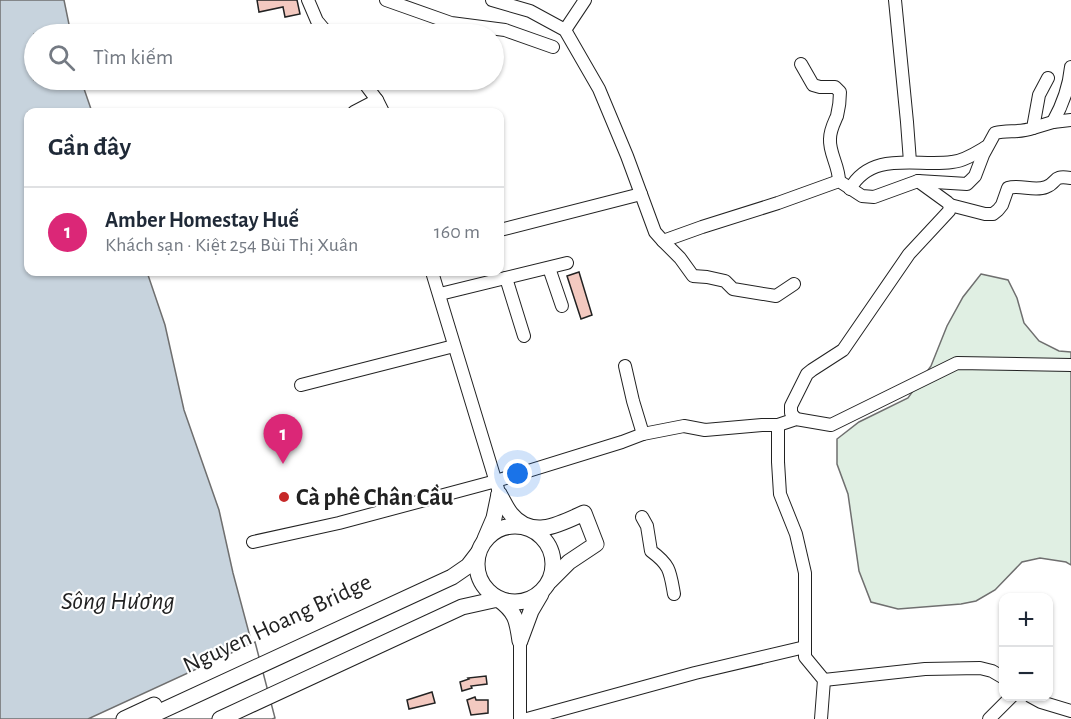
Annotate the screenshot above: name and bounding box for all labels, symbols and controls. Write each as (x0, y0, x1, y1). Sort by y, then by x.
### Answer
search box (24, 24, 504, 90)
icon: search (45, 41, 78, 74)
text: Tìm kiếm (93, 46, 173, 68)
text: Gần đây (48, 134, 131, 160)
text: Amber Homestay Huế (105, 209, 299, 231)
text: 1 (64, 222, 71, 242)
text: 160 m (434, 222, 480, 242)
text: Khách sạn · Kiệt 254 Bùi Thị Xuân (105, 235, 358, 255)
pin: 1 (264, 414, 302, 464)
your location (503, 459, 532, 488)
place label: Cà phê Chân Cầu (296, 484, 454, 510)
marker: Cà phê Chân Cầu (277, 490, 291, 504)
street label: Nguyen Hoang Bridge (180, 570, 375, 678)
water label: Sông Hương (61, 588, 175, 614)
map controls (999, 593, 1053, 701)
button: + (999, 593, 1053, 647)
button: − (999, 647, 1053, 701)

